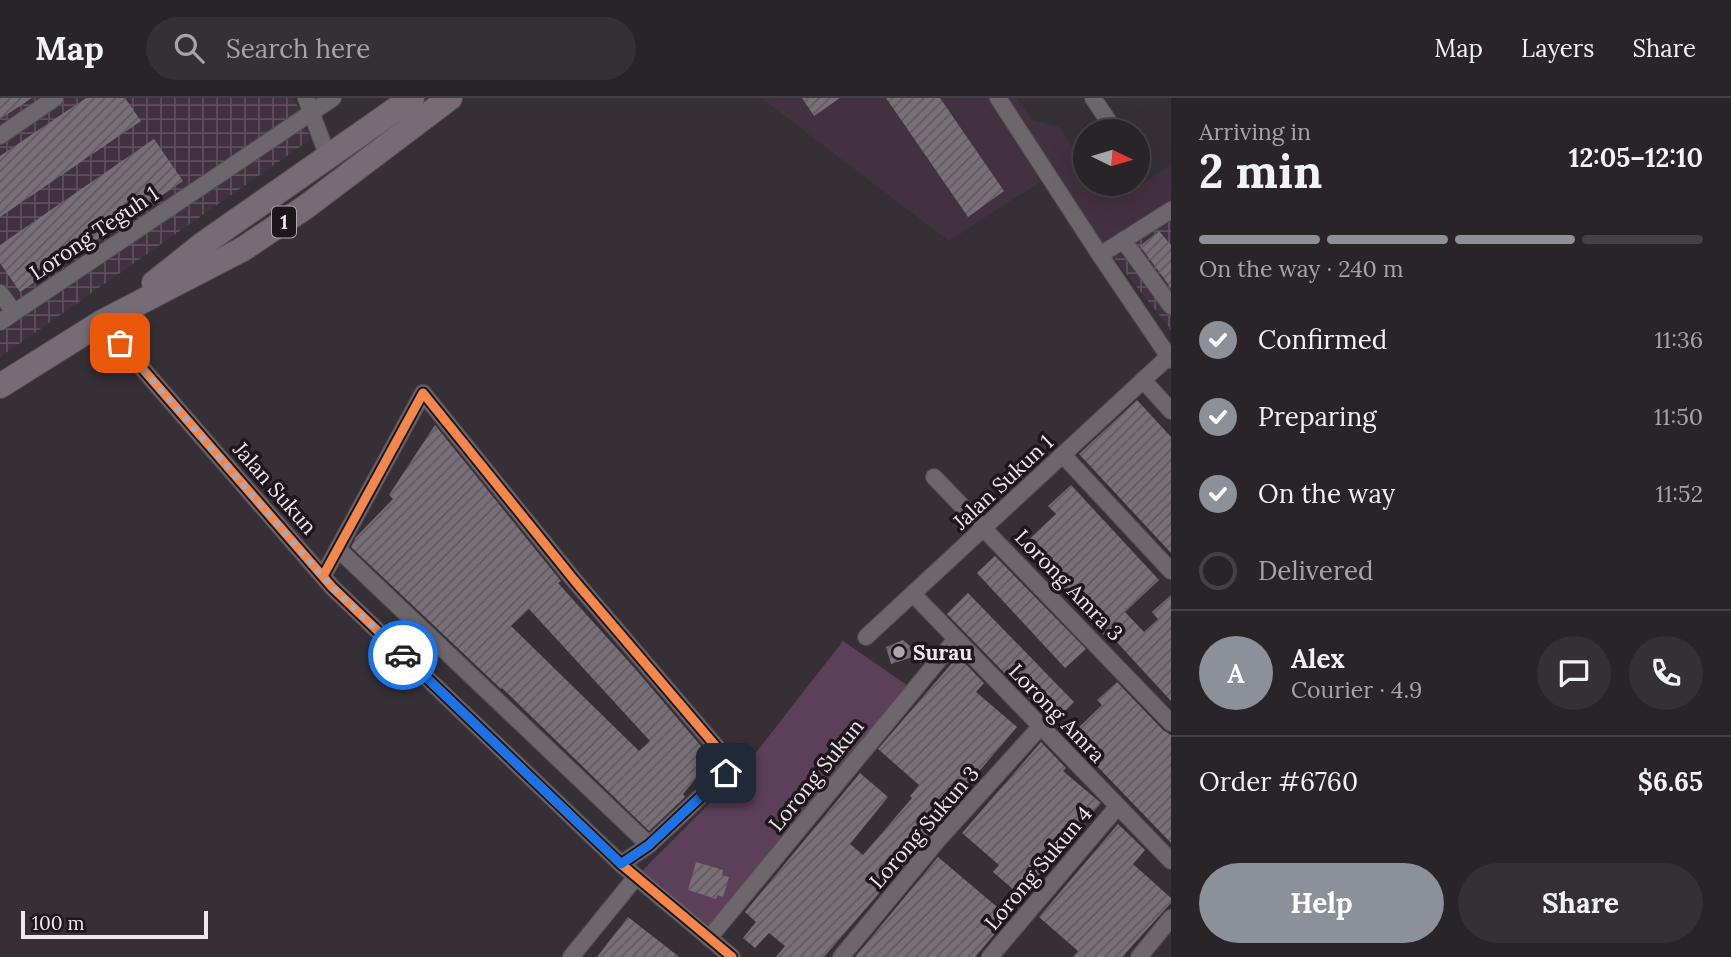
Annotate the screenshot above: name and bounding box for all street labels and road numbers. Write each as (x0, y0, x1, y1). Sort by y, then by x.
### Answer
street label: Lorong Teguh 1 (25, 180, 163, 286)
road number: 1 (272, 206, 296, 238)
street label: Jalan Sukun 1 (947, 429, 1059, 536)
street label: Jalan Sukun (227, 435, 323, 540)
street label: Lorong Amra 3 (1009, 524, 1129, 646)
street label: Lorong Amra (1003, 658, 1111, 768)
street label: Lorong Sukun (763, 713, 870, 837)
street label: Lorong Sukun 3 (863, 760, 985, 894)
street label: Lorong Sukun 4 (978, 801, 1098, 935)

